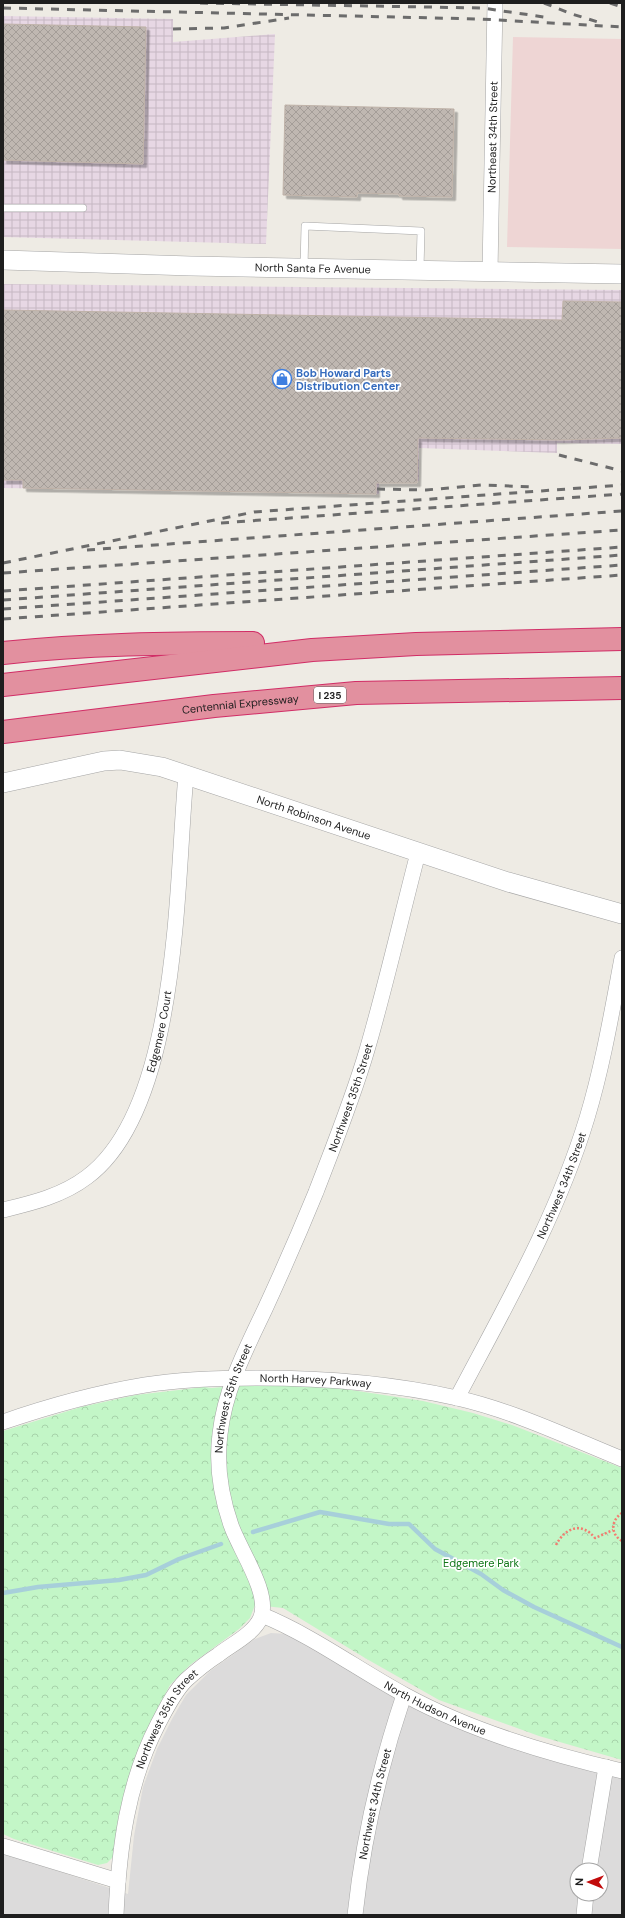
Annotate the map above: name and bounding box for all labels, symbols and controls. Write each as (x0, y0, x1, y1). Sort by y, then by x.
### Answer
street label: Northeast 34th Street (484, 81, 501, 193)
street label: North Santa Fe Avenue (255, 260, 371, 276)
place label: Bob Howard Parts Distribution Center (296, 366, 400, 393)
shop icon: Bob Howard Parts Distribution Center (271, 368, 293, 390)
road number: I 235 (314, 687, 346, 703)
street label: Centennial Expressway (181, 691, 299, 717)
street label: North Robinson Avenue (255, 792, 373, 843)
street label: Edgemere Court (143, 990, 174, 1074)
street label: Northwest 35th Street (325, 1042, 376, 1154)
street label: Northwest 34th Street (533, 1130, 589, 1241)
street label: Northwest 35th Street (212, 1341, 255, 1453)
street label: North Harvey Parkway (260, 1371, 372, 1391)
park label: Edgemere Park (443, 1556, 519, 1570)
street label: Northwest 35th Street (133, 1666, 201, 1771)
street label: North Hudson Avenue (382, 1678, 488, 1738)
street label: Northwest 34th Street (356, 1747, 394, 1861)
north arrow (569, 1862, 609, 1902)
text: N (572, 1878, 586, 1886)

